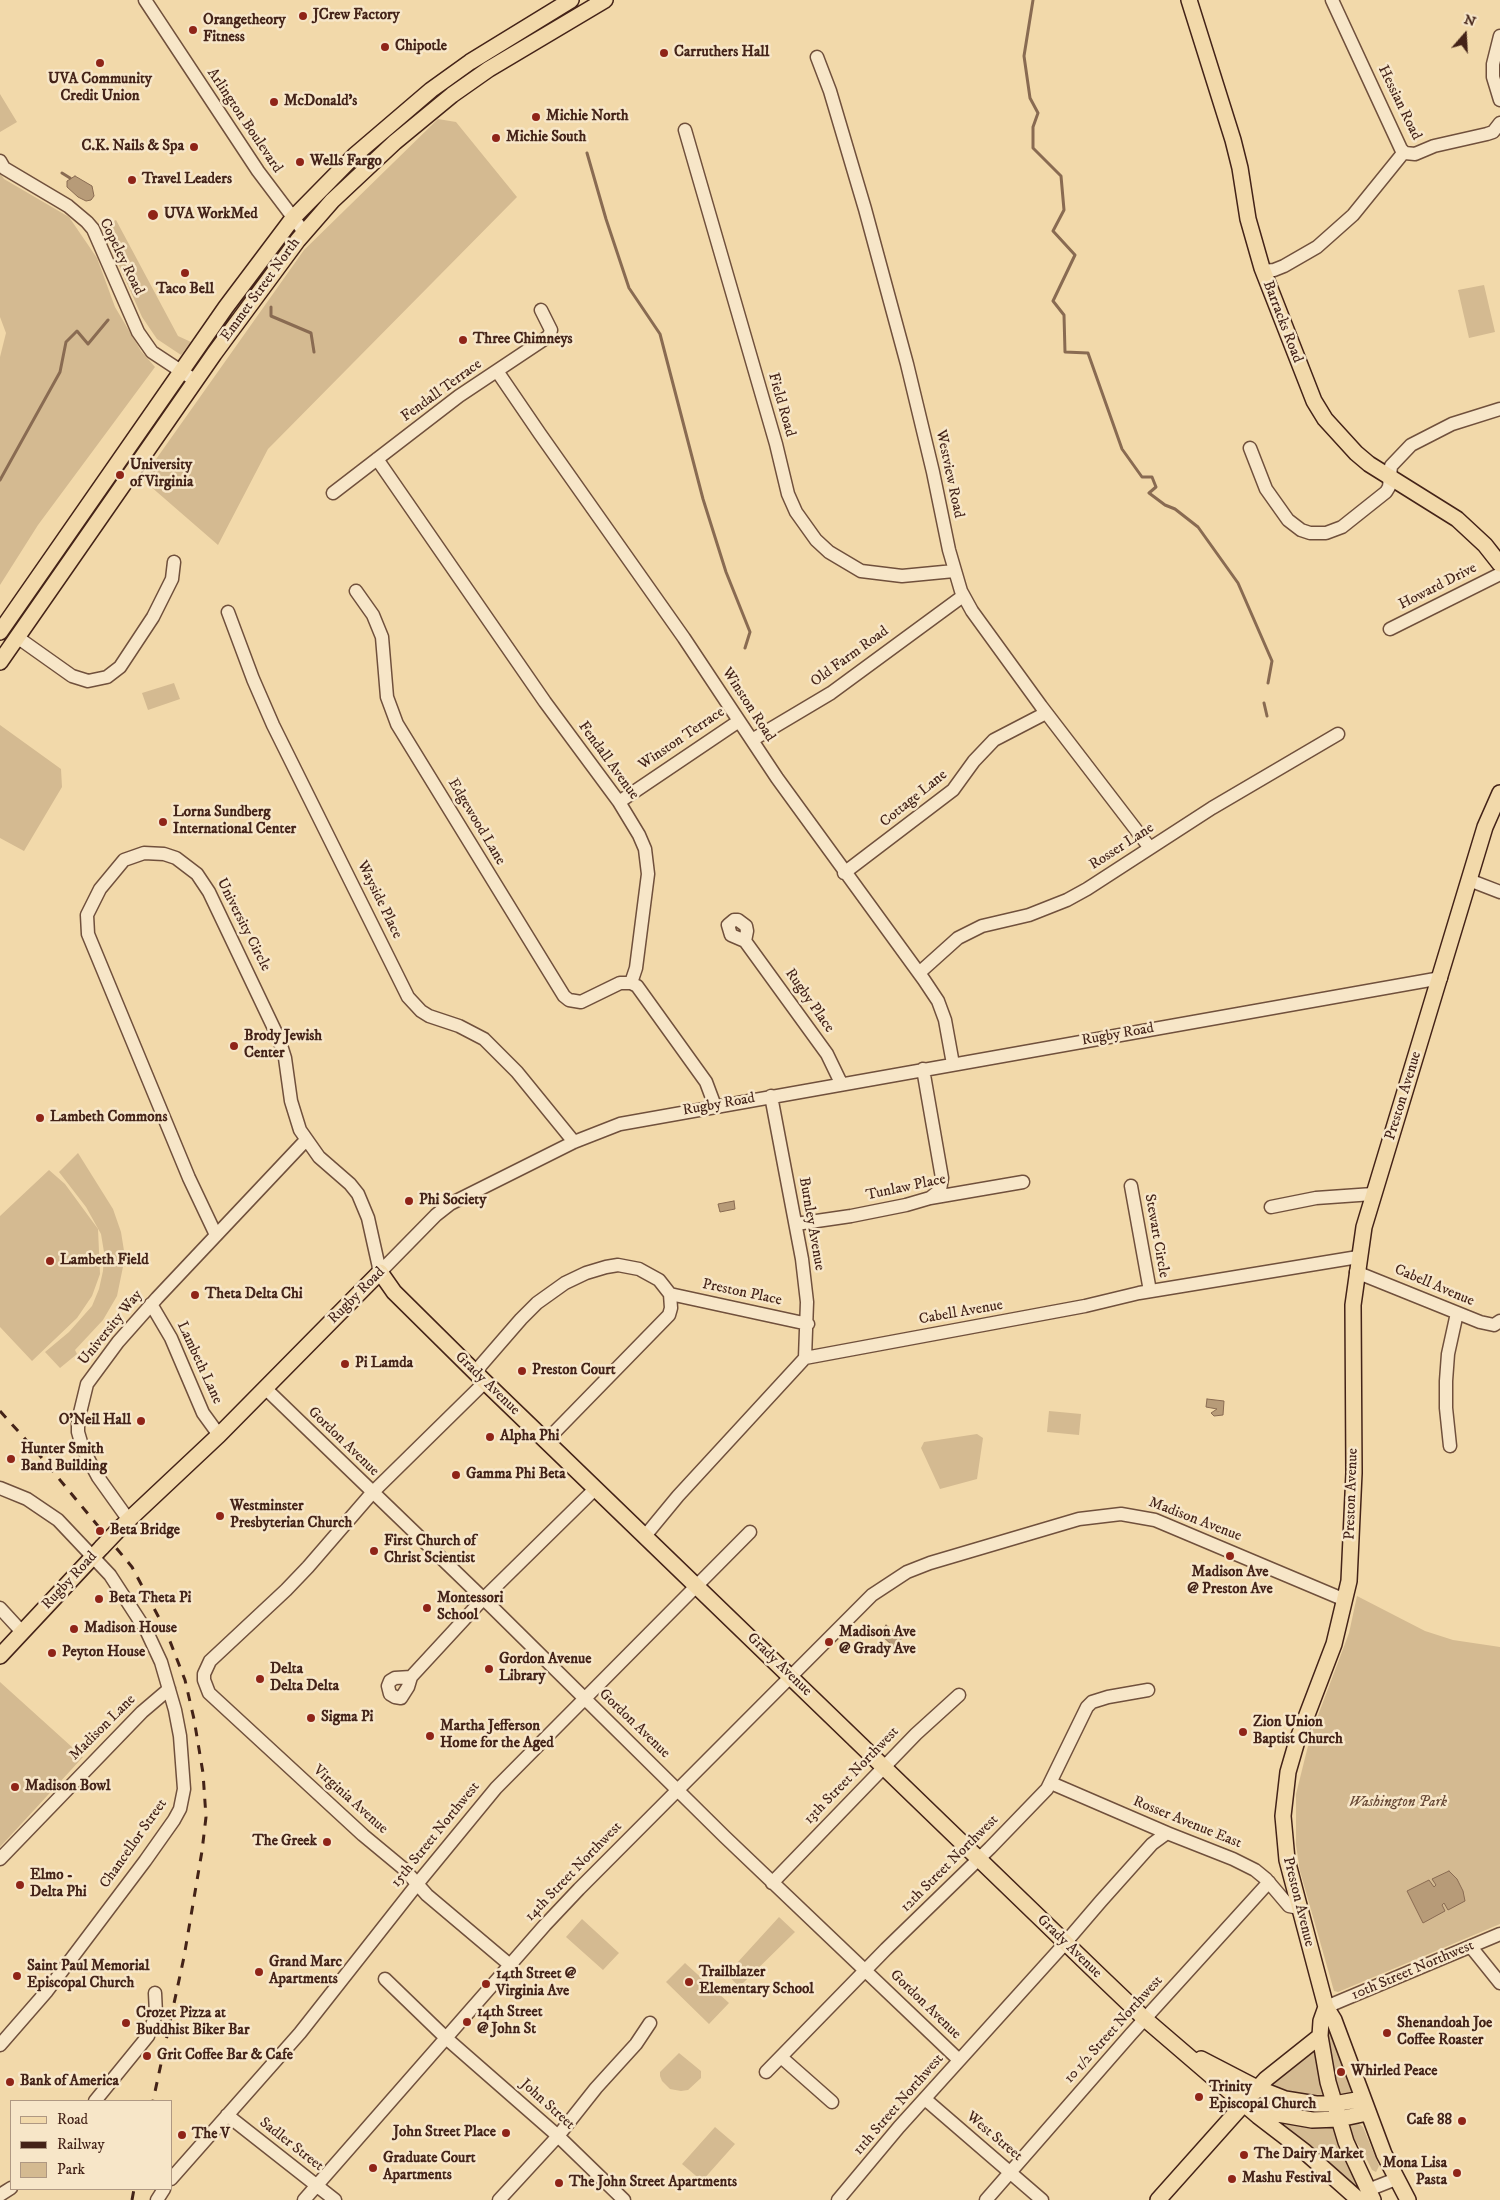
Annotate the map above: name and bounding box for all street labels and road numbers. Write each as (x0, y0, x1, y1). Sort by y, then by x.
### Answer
street label: Hessian Road (1373, 63, 1425, 143)
street label: Arlington Boulevard (202, 65, 286, 177)
street label: Copeley Road (95, 216, 147, 298)
street label: Emmet Street North (217, 235, 305, 345)
street label: Barracks Road (1258, 278, 1306, 366)
street label: Fendall Terrace (398, 356, 486, 426)
street label: Field Road (763, 371, 799, 439)
street label: Westview Road (931, 428, 967, 520)
street label: Howard Drive (1396, 560, 1480, 614)
street label: Old Farm Road (808, 623, 892, 691)
street label: Winston Road (717, 665, 779, 745)
street label: Winston Terrace (636, 704, 728, 774)
street label: Fendall Avenue (574, 718, 642, 804)
street label: Cottage Lane (877, 766, 951, 832)
street label: Edgewood Lane (443, 776, 509, 868)
street label: Rosser Lane (1086, 819, 1158, 875)
street label: Wayside Place (352, 858, 406, 942)
street label: University Circle (212, 876, 274, 974)
street label: Rugby Place (780, 966, 838, 1036)
street label: Rugby Road (1081, 1020, 1155, 1050)
street label: Preston Avenue (1382, 1049, 1426, 1143)
street label: Rugby Road (682, 1090, 756, 1120)
street label: Tunlaw Place (864, 1171, 948, 1205)
street label: Burnley Avenue (794, 1176, 828, 1272)
street label: Stewart Circle (1140, 1193, 1172, 1279)
street label: Cabell Avenue (1391, 1261, 1477, 1311)
street label: Rugby Road (325, 1264, 389, 1328)
street label: Preston Place (701, 1276, 783, 1310)
street label: University Way (75, 1287, 147, 1369)
street label: Cabell Avenue (918, 1297, 1004, 1329)
street label: Lambeth Lane (172, 1319, 226, 1407)
street label: Grady Avenue (451, 1349, 523, 1419)
street label: Gordon Avenue (304, 1403, 382, 1481)
street label: Preston Avenue (1341, 1448, 1363, 1540)
street label: Madison Avenue (1146, 1494, 1244, 1546)
street label: Rugby Road (39, 1548, 101, 1614)
street label: Grady Avenue (743, 1630, 815, 1700)
street label: Gordon Avenue (595, 1685, 673, 1763)
street label: Madison Lane (66, 1691, 140, 1765)
street label: 13th Street Northwest (801, 1723, 903, 1829)
street label: Virginia Avenue (309, 1762, 391, 1838)
street label: 15th Street Northwest (388, 1779, 484, 1891)
street label: Rosser Avenue East (1130, 1793, 1244, 1853)
street label: Chancellor Street (96, 1796, 172, 1892)
street label: 12th Street Northwest (898, 1812, 1002, 1916)
street label: 14th Street Northwest (522, 1818, 626, 1926)
street label: Preston Avenue (1278, 1855, 1318, 1949)
street label: Grady Avenue (1033, 1912, 1105, 1982)
street label: 10th Street Northwest (1349, 1937, 1477, 2005)
street label: Gordon Avenue (886, 1966, 964, 2044)
street label: 10 1/2 Street Northwest (1061, 1972, 1167, 2088)
street label: 11th Street Northwest (850, 2051, 948, 2159)
street label: John Street (516, 2076, 578, 2134)
street label: West Street (962, 2108, 1026, 2166)
street label: Sadler Street (255, 2114, 327, 2176)

